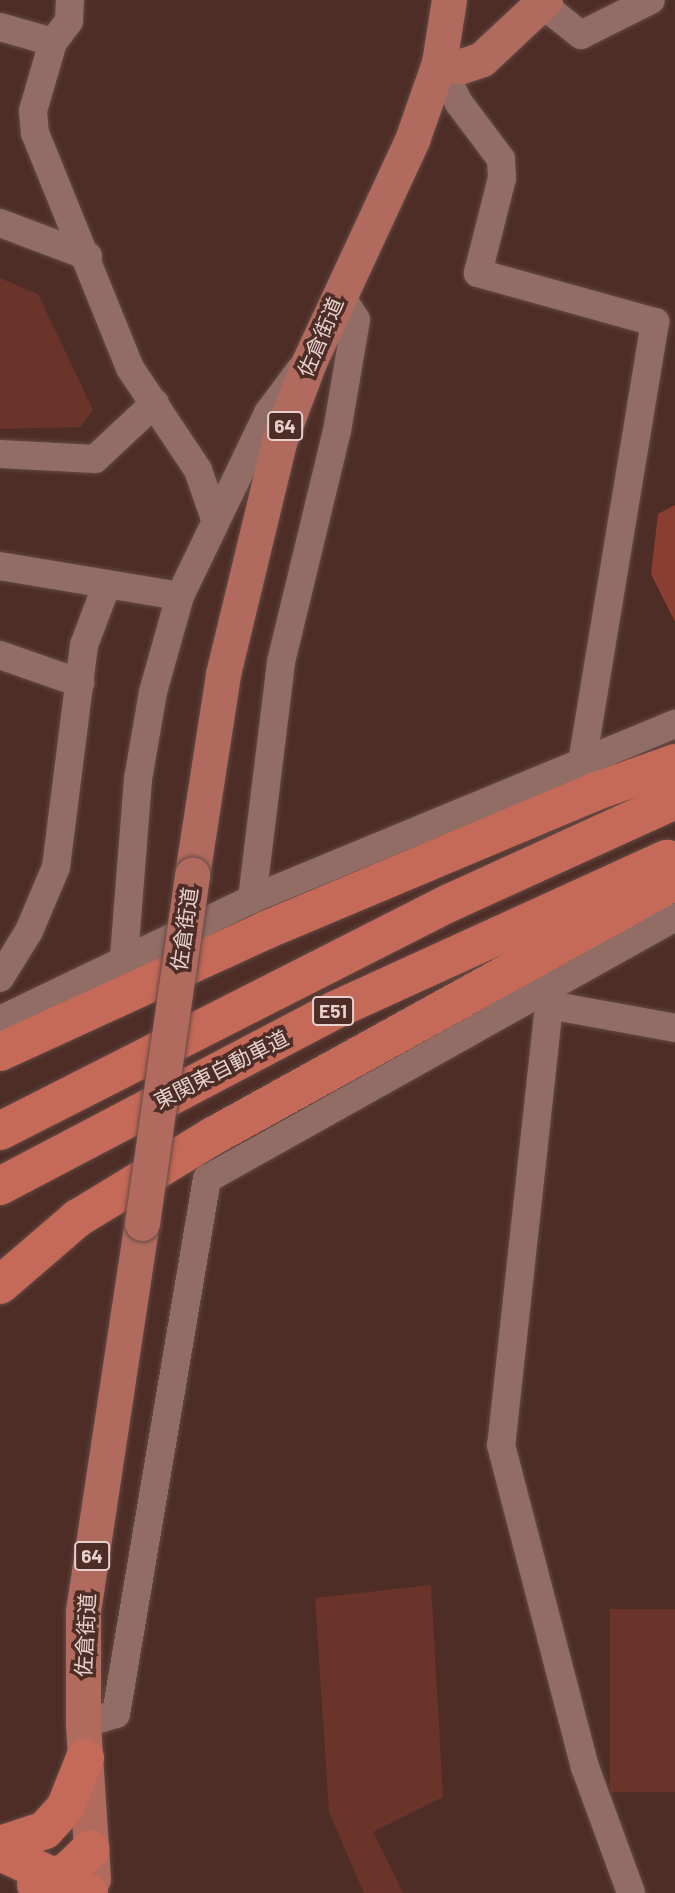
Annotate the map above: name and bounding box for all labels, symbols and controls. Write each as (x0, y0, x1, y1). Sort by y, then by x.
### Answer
street label: 佐倉街道 (292, 293, 348, 381)
road number: 64 (266, 410, 304, 442)
street label: 佐倉街道 (166, 886, 202, 972)
road number: E51 (312, 995, 354, 1026)
street label: 東関東自動車道 (150, 1024, 292, 1114)
road number: 64 (73, 1540, 111, 1572)
street label: 佐倉街道 (70, 1592, 100, 1678)

